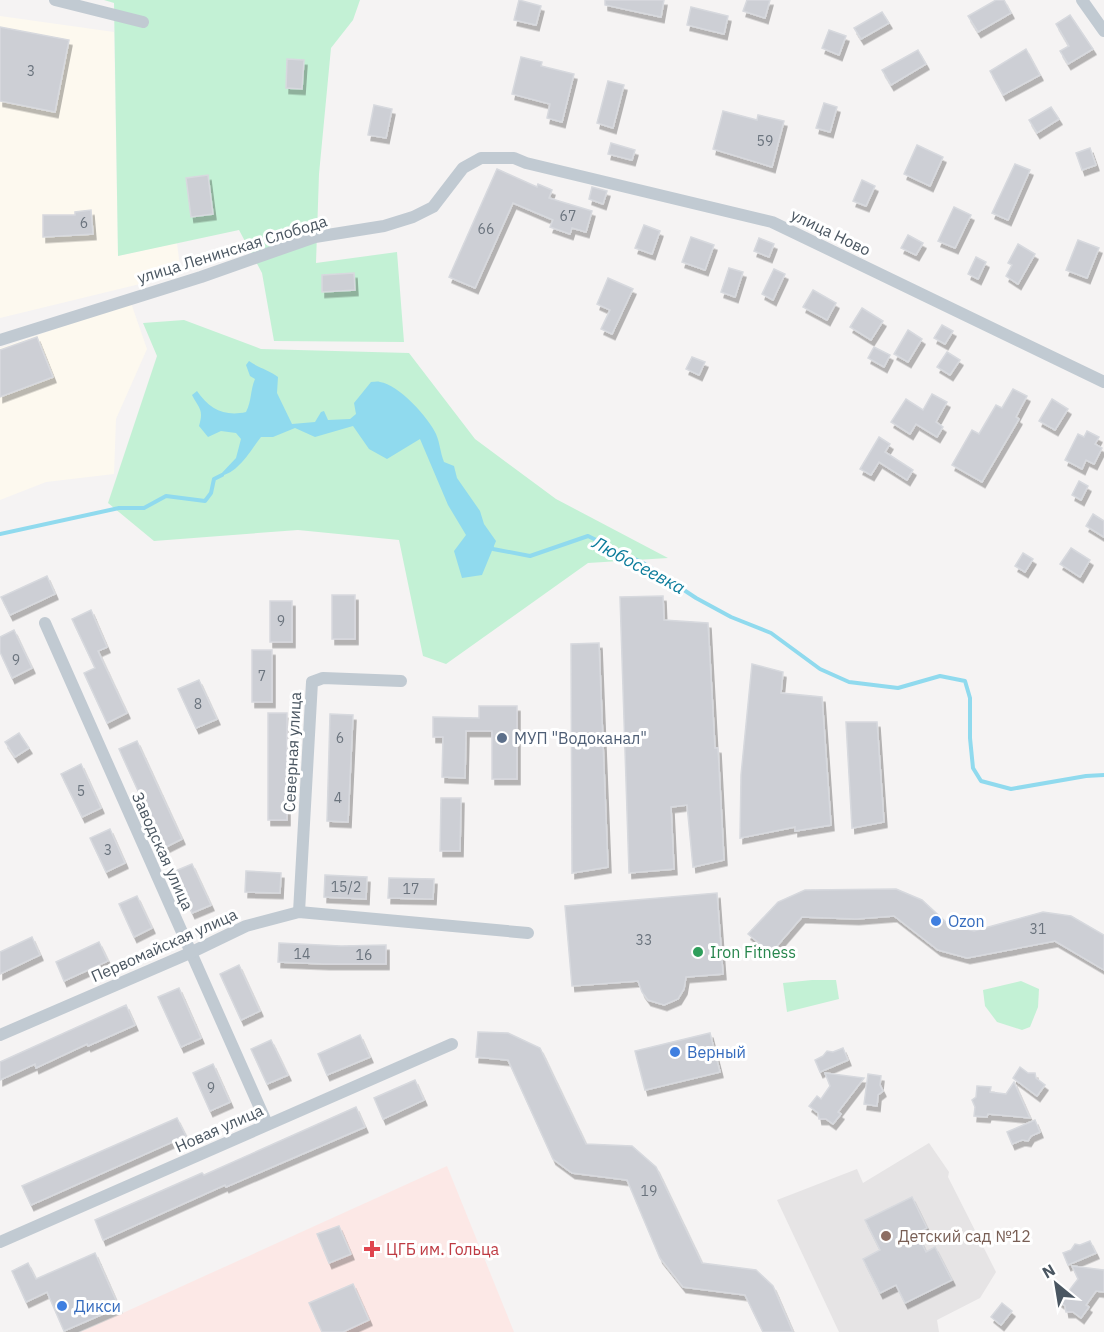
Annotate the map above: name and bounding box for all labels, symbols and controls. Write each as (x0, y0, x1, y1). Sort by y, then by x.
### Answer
house number: 3 (27, 62, 35, 80)
house number: 59 (757, 132, 773, 150)
street label: улица Ново (788, 204, 874, 260)
house number: 67 (560, 207, 576, 225)
street label: улица Ленинская Слобода (135, 210, 330, 287)
house number: 6 (80, 214, 88, 232)
house number: 66 (478, 220, 494, 238)
water label: Любосеевка (588, 530, 689, 599)
house number: 9 (277, 612, 285, 630)
house number: 9 (12, 651, 20, 669)
house number: 7 (258, 667, 266, 685)
street label: Северная улица (279, 691, 305, 813)
house number: 8 (194, 695, 202, 713)
place label: МУП "Водоканал" (514, 728, 647, 748)
house number: 6 (336, 729, 344, 747)
marker: МУП "Водоканал" (495, 731, 509, 745)
house number: 5 (77, 782, 85, 800)
street label: Заводская улица (128, 789, 198, 914)
house number: 4 (334, 789, 342, 807)
house number: 3 (104, 841, 112, 859)
house number: 15/2 (331, 878, 361, 896)
house number: 17 (403, 880, 419, 898)
street label: Первомайская улица (88, 904, 241, 986)
place label: Ozon (948, 911, 985, 931)
marker: Ozon (929, 914, 943, 928)
house number: 31 (1030, 920, 1046, 938)
house number: 33 (636, 931, 652, 949)
place label: Iron Fitness (710, 942, 796, 962)
house number: 14 (294, 945, 310, 963)
marker: Iron Fitness (691, 945, 705, 959)
house number: 16 (356, 946, 372, 964)
place label: Верный (687, 1042, 746, 1062)
marker: Верный (668, 1045, 682, 1059)
house number: 9 (207, 1079, 215, 1097)
street label: Новая улица (172, 1099, 267, 1156)
house number: 19 (641, 1182, 657, 1200)
place label: Детский сад №12 (898, 1226, 1031, 1246)
marker: Детский сад №12 (879, 1229, 893, 1243)
place label: ЦГБ им. Гольца (386, 1239, 500, 1259)
marker: ЦГБ им. Гольца (363, 1240, 381, 1258)
north arrow (1026, 1254, 1086, 1314)
text: N (1038, 1259, 1059, 1283)
place label: Дикси (74, 1296, 121, 1316)
marker: Дикси (55, 1299, 69, 1313)

